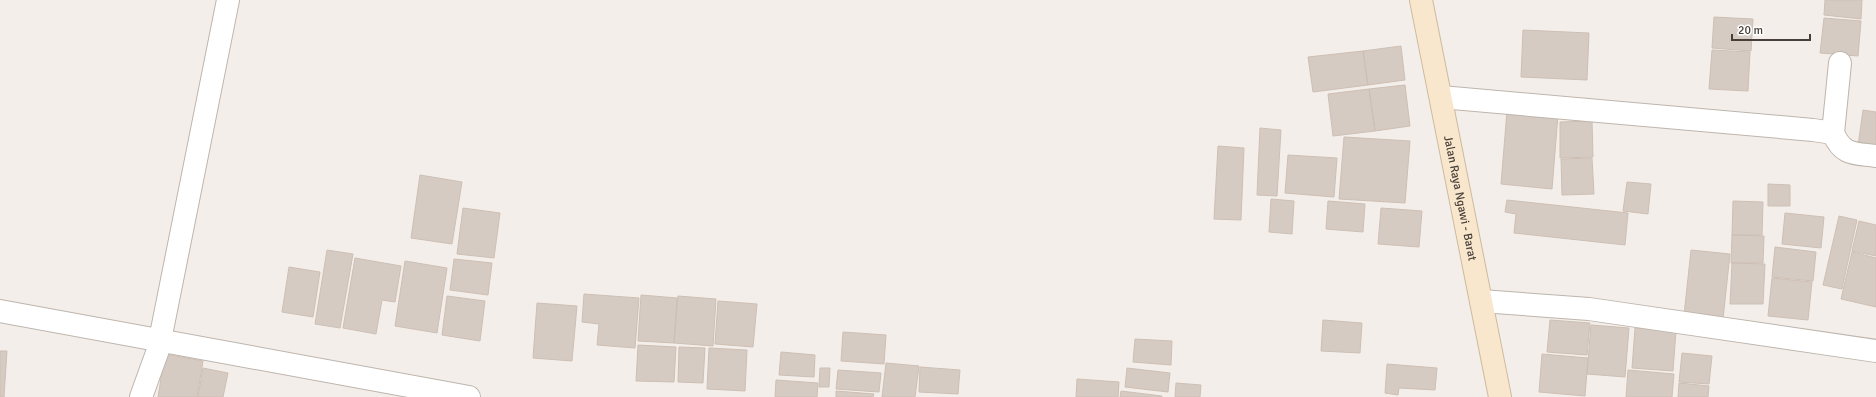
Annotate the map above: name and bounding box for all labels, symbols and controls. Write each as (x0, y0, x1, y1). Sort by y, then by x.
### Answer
scale bar (1732, 16, 1810, 42)
text: 20 m (1738, 23, 1763, 38)
street label: Jalan Raya Ngawi - Barat (1441, 134, 1480, 262)

